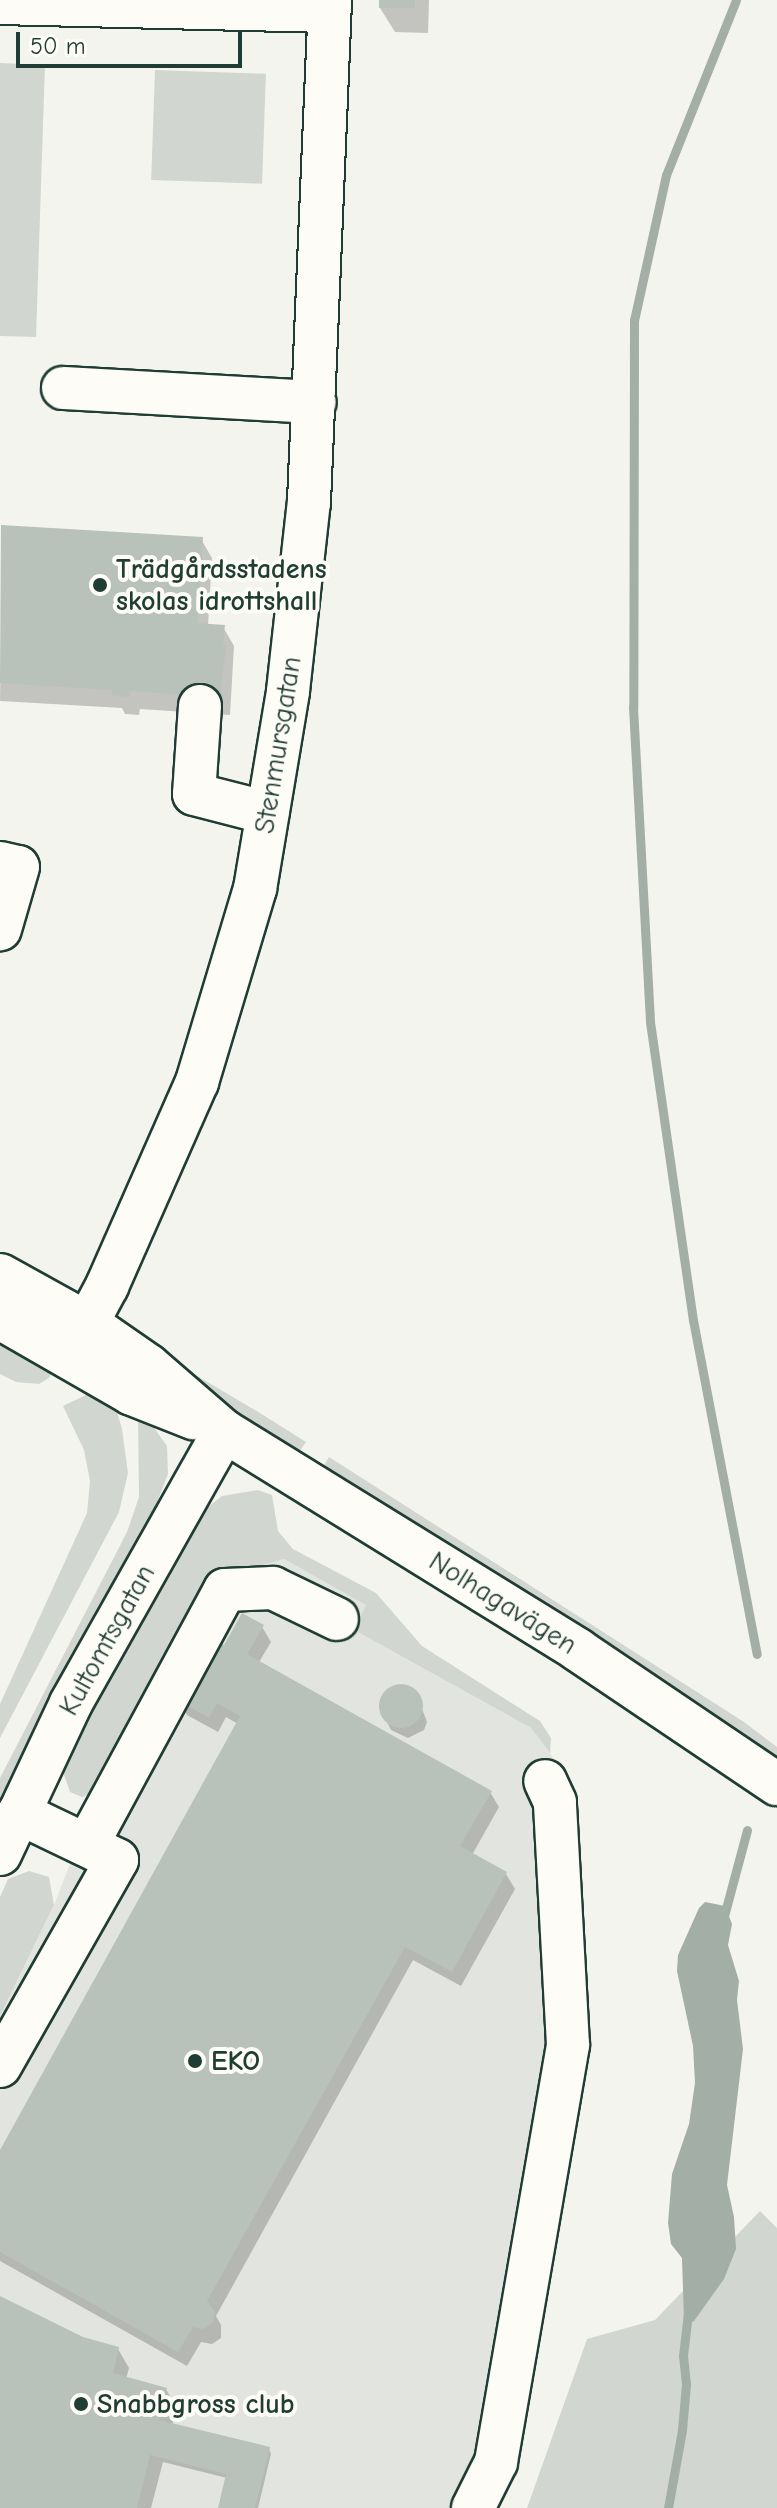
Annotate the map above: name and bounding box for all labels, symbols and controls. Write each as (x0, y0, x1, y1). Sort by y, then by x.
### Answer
scale bar (20, 16, 246, 66)
text: 50 m (30, 32, 86, 60)
place label: Trädgårdsstadens skolas idrottshall (116, 552, 327, 618)
marker: Trädgårdsstadens skolas idrottshall (91, 576, 109, 594)
street label: Stenmursgatan (247, 654, 309, 836)
street label: Nolhagavägen (423, 1544, 583, 1662)
street label: Kultomtsgatan (52, 1559, 162, 1721)
place label: EKO (211, 2044, 260, 2078)
marker: EKO (186, 2052, 204, 2070)
place label: Snabbgross club (97, 2387, 295, 2421)
marker: Snabbgross club (72, 2395, 90, 2413)

